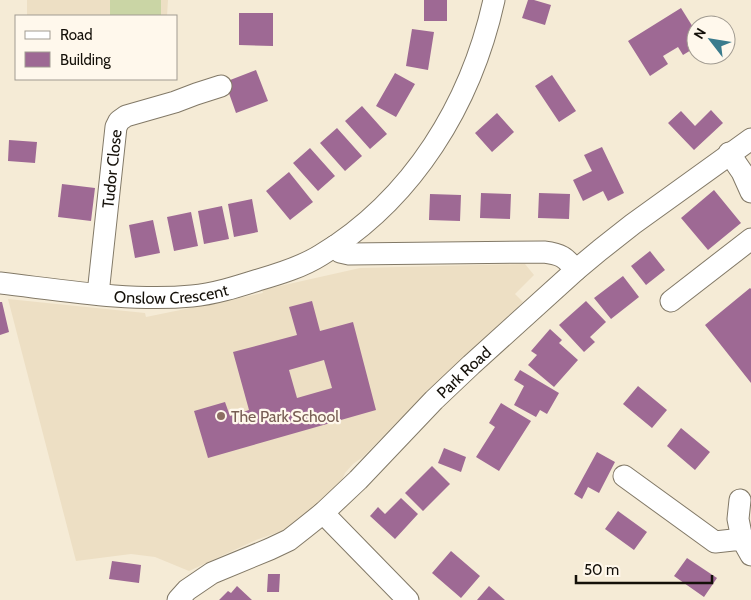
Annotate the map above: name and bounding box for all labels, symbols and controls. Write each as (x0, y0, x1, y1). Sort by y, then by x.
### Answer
legend (15, 15, 178, 80)
north arrow (686, 15, 736, 65)
text: N (690, 24, 710, 42)
text: Road (60, 26, 93, 44)
text: Building (60, 51, 111, 69)
street label: Tudor Close (98, 128, 126, 209)
street label: Onslow Crescent (113, 280, 231, 308)
street label: Park Road (433, 343, 495, 402)
place label: The Park School (231, 407, 339, 426)
marker: The Park School (215, 410, 227, 422)
scale bar (576, 552, 712, 584)
text: 50 m (584, 561, 619, 579)

